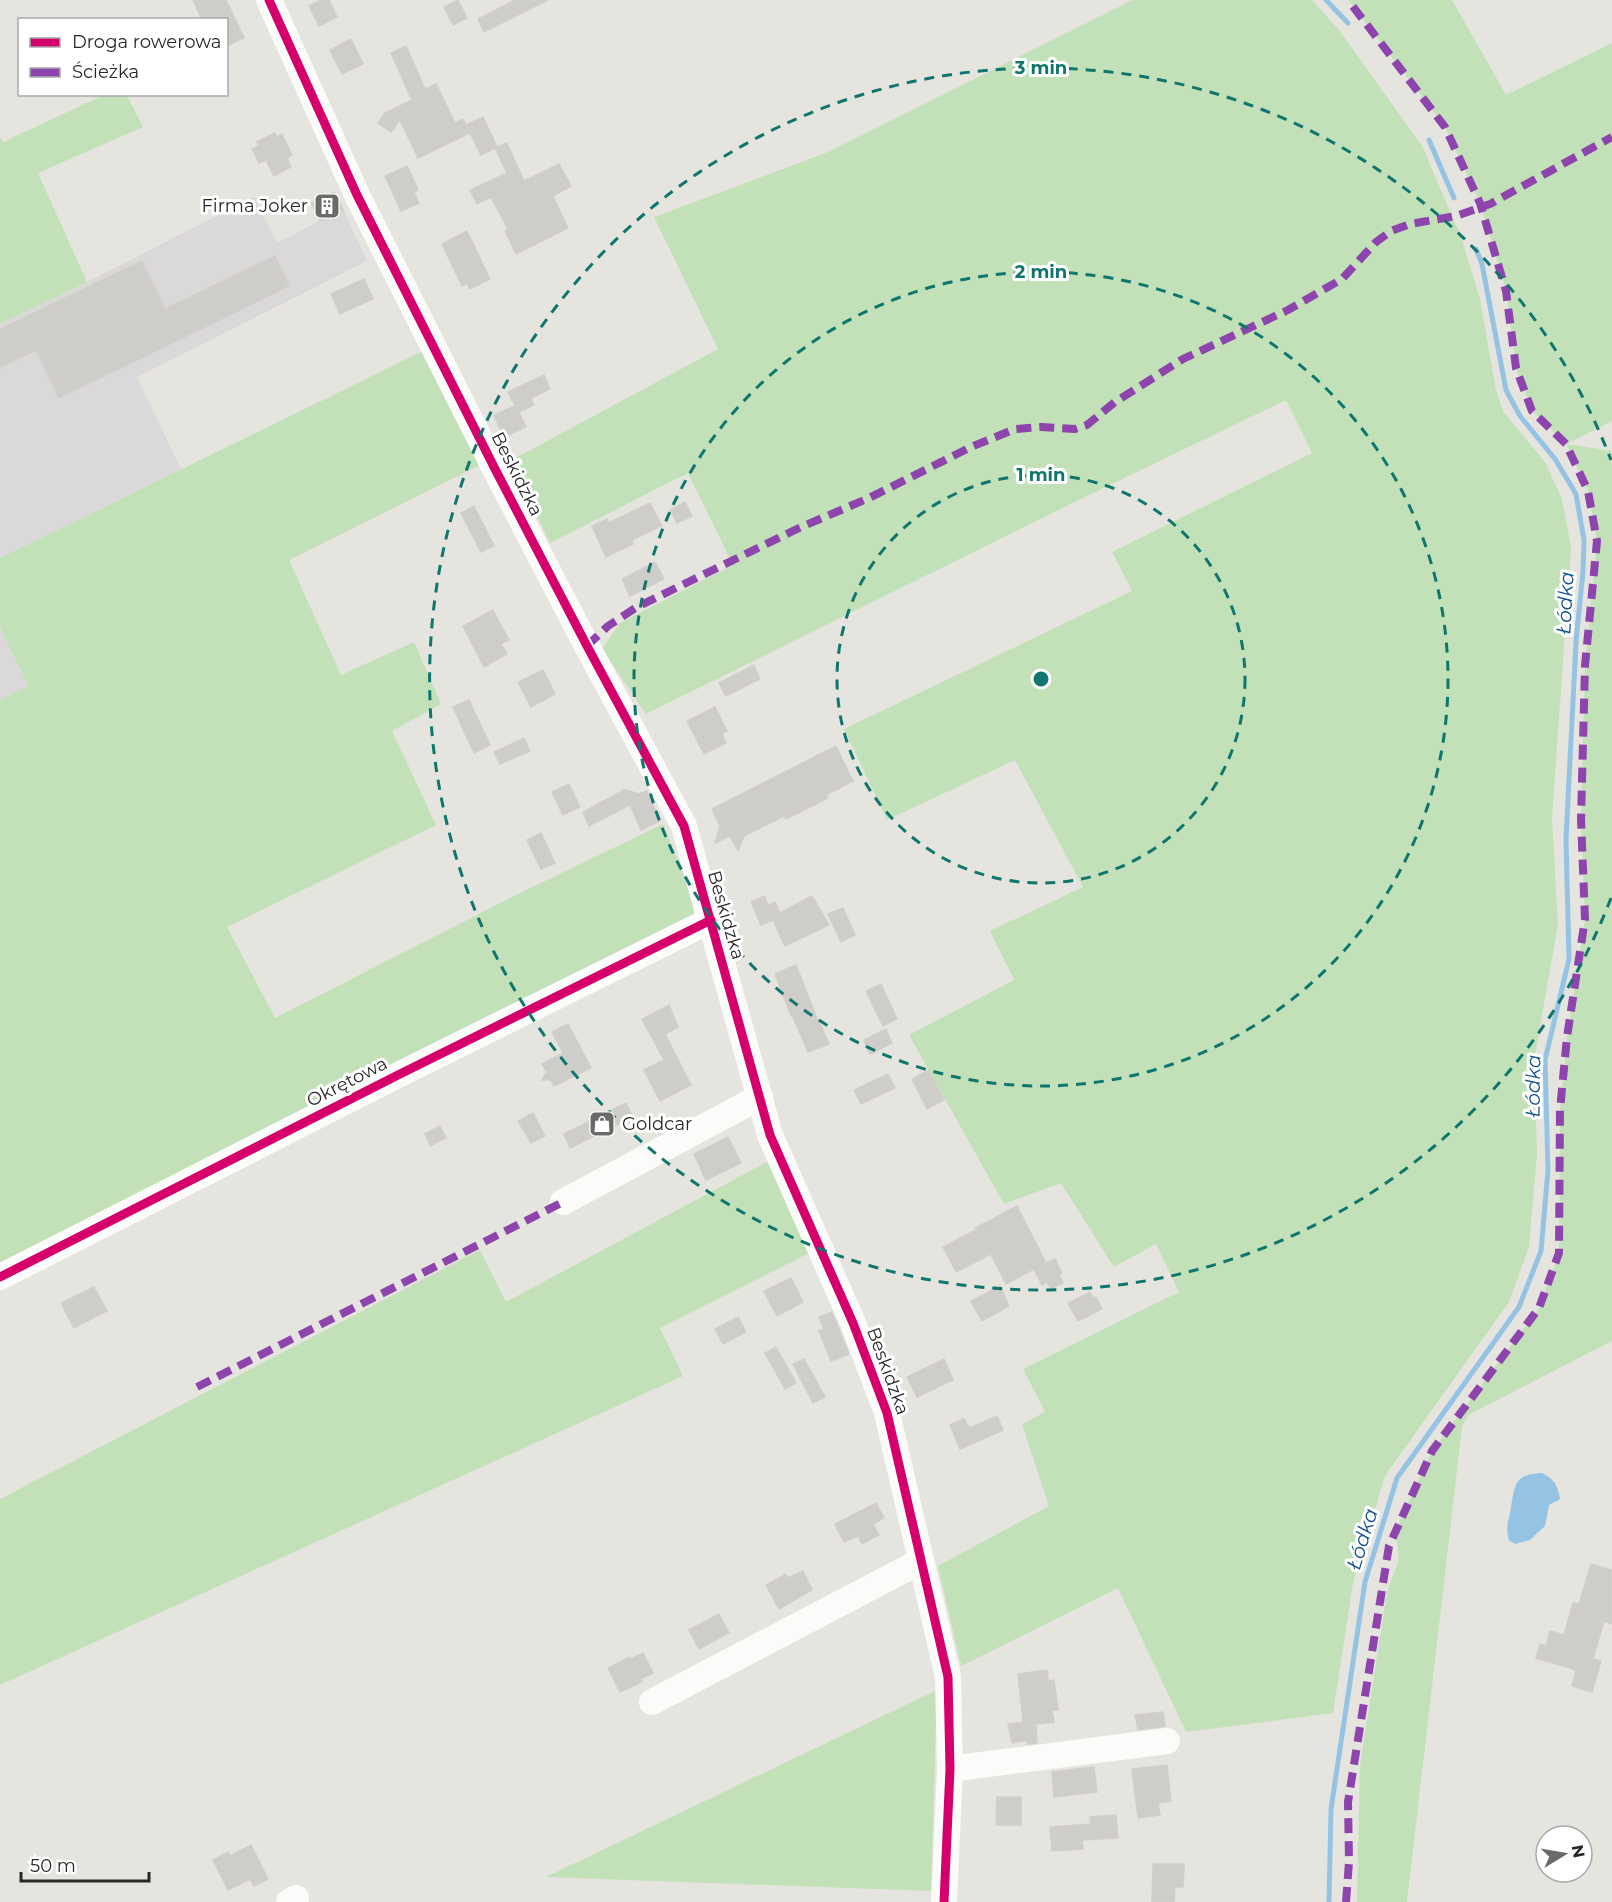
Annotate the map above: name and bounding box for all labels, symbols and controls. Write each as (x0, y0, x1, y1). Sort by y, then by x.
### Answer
legend (18, 18, 228, 96)
text: Droga rowerowa (72, 31, 221, 53)
text: 3 min (1014, 57, 1067, 79)
text: Ścieżka (72, 61, 139, 83)
building icon: Firma Joker (312, 191, 342, 221)
place label: Firma Joker (201, 195, 308, 217)
text: 2 min (1015, 261, 1067, 283)
street label: Beskidzka (486, 428, 548, 520)
text: 1 min (1017, 464, 1065, 486)
water label: Łódka (1551, 571, 1579, 635)
centre of rings (1031, 669, 1051, 689)
street label: Beskidzka (703, 868, 749, 962)
street label: Okrętowa (303, 1052, 391, 1112)
water label: Łódka (1520, 1054, 1546, 1118)
shop icon: Goldcar (587, 1109, 617, 1139)
place label: Goldcar (622, 1113, 692, 1135)
street label: Beskidzka (862, 1324, 914, 1418)
water label: Łódka (1341, 1505, 1383, 1573)
north arrow (1534, 1824, 1594, 1884)
text: N (1568, 1843, 1589, 1859)
scale bar (21, 1845, 148, 1883)
text: 50 m (30, 1855, 76, 1877)

